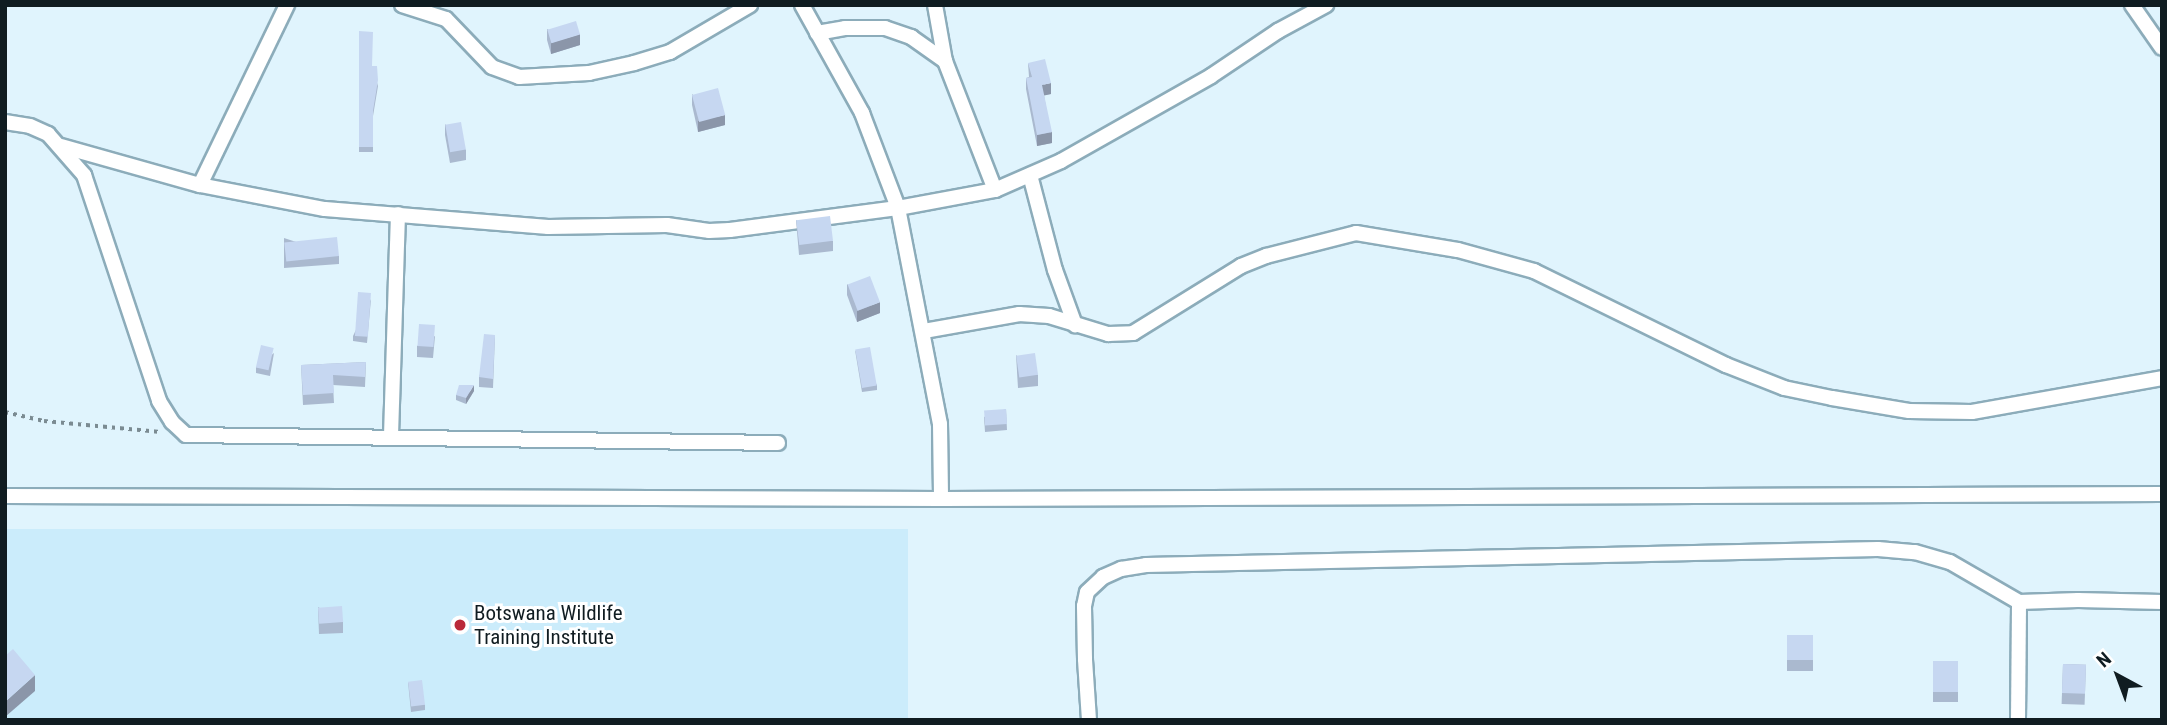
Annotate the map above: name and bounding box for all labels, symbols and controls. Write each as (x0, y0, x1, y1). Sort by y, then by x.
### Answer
place label: Botswana Wildlife Training Institute (474, 600, 622, 650)
marker: Botswana Wildlife Training Institute (452, 617, 468, 633)
north arrow (2083, 641, 2153, 711)
text: N (2092, 647, 2116, 672)

